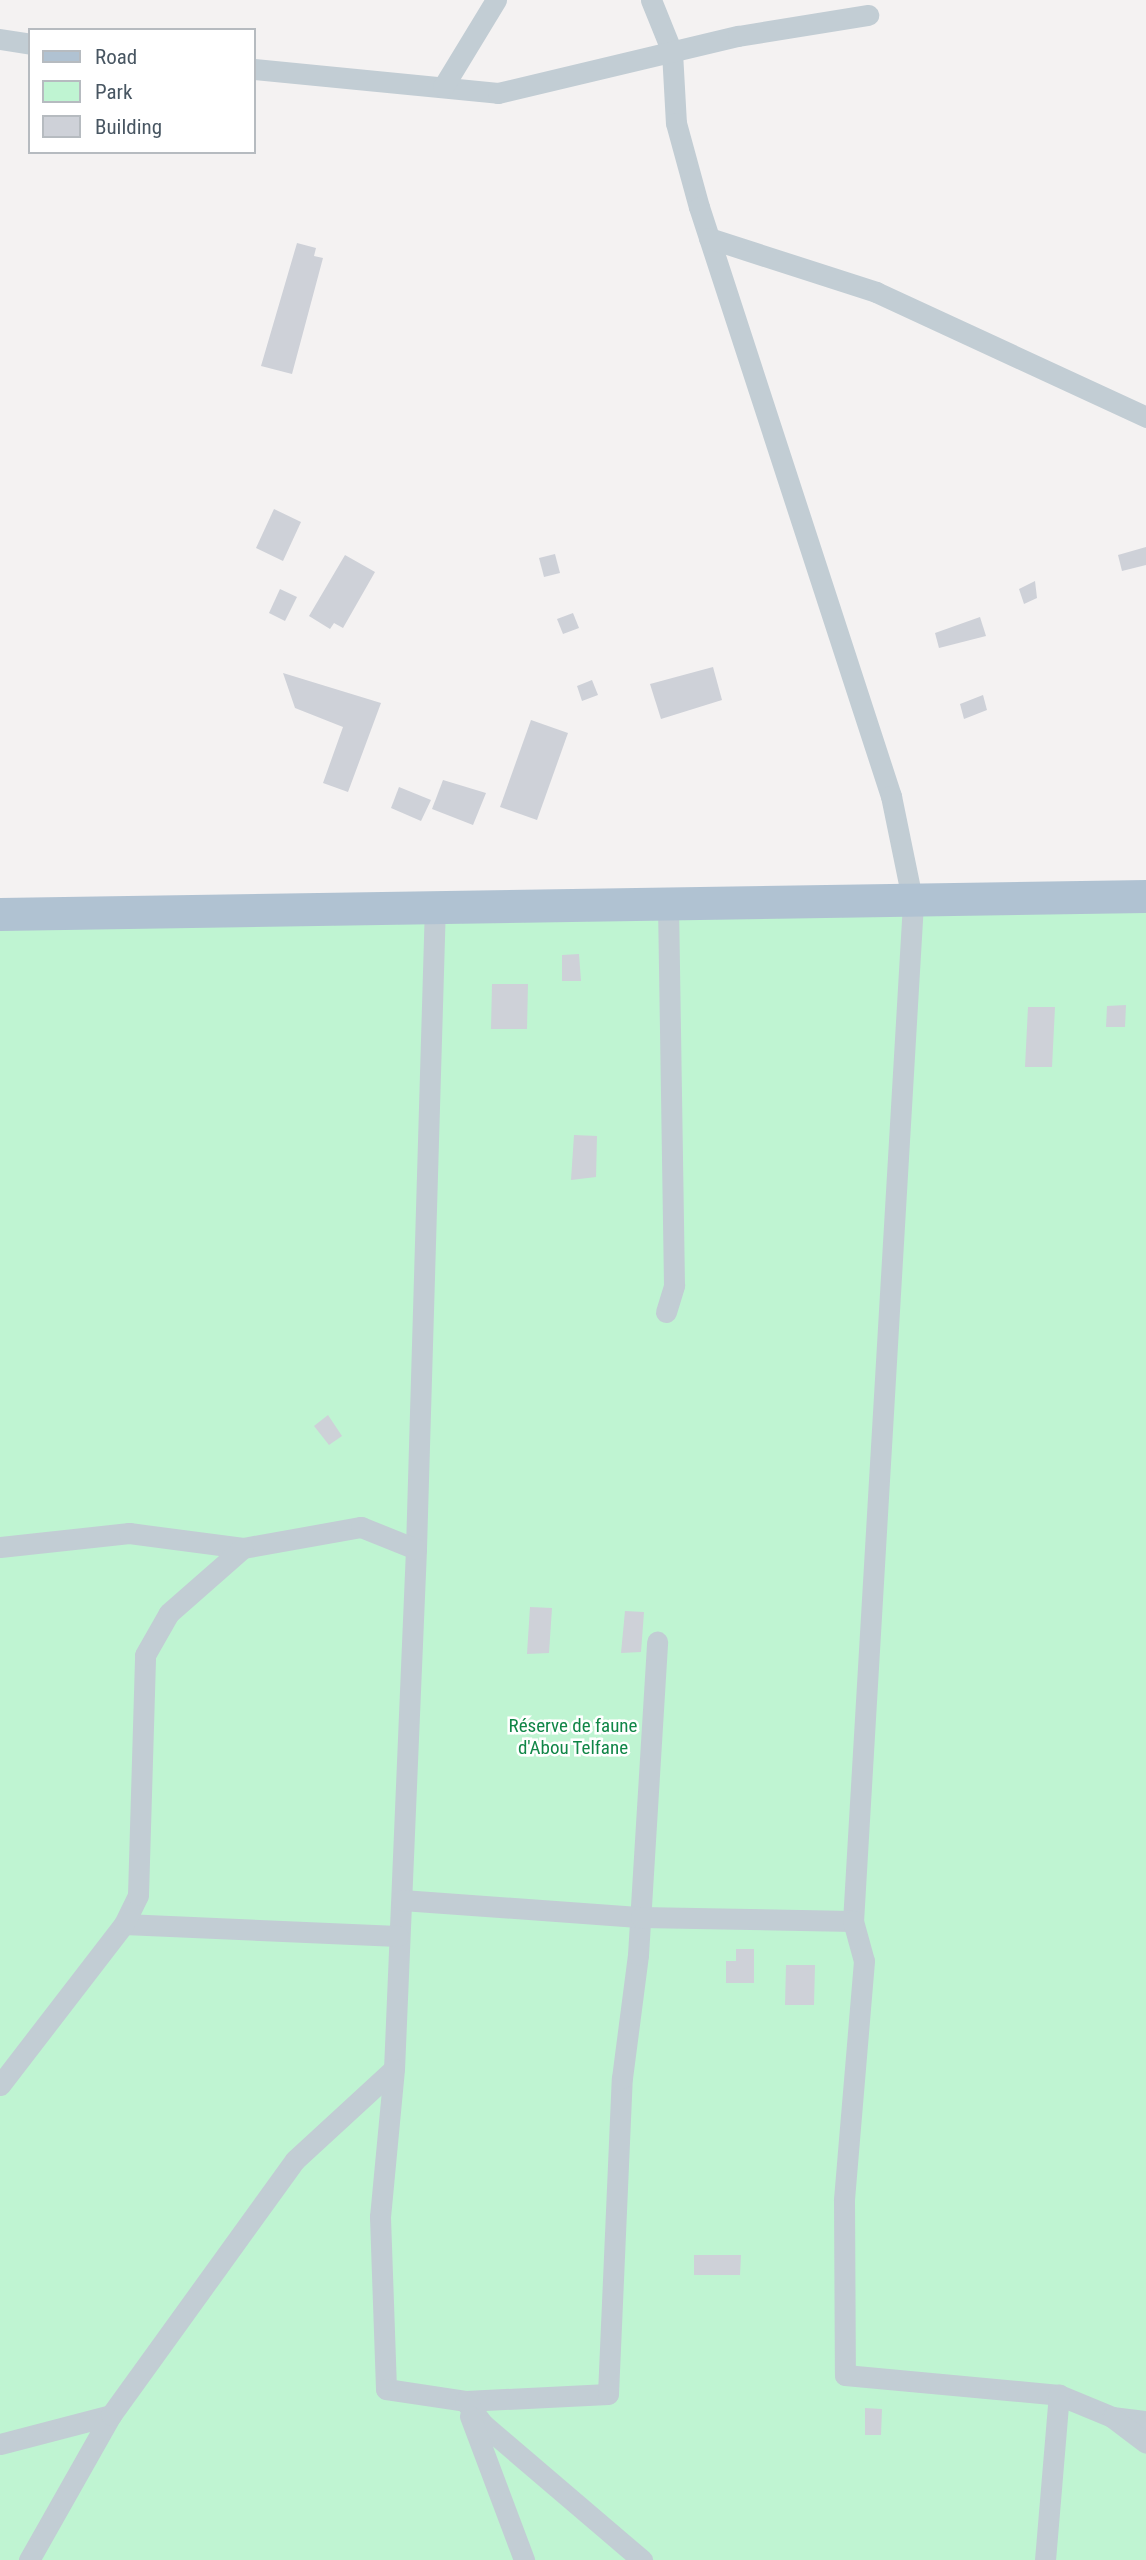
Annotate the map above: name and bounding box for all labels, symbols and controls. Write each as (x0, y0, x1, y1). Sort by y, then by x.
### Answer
legend (28, 28, 256, 154)
text: Road (95, 45, 137, 69)
text: Park (95, 80, 132, 104)
text: Building (95, 115, 162, 139)
park label: Réserve de faune d'Abou Telfane (509, 1715, 637, 1759)

